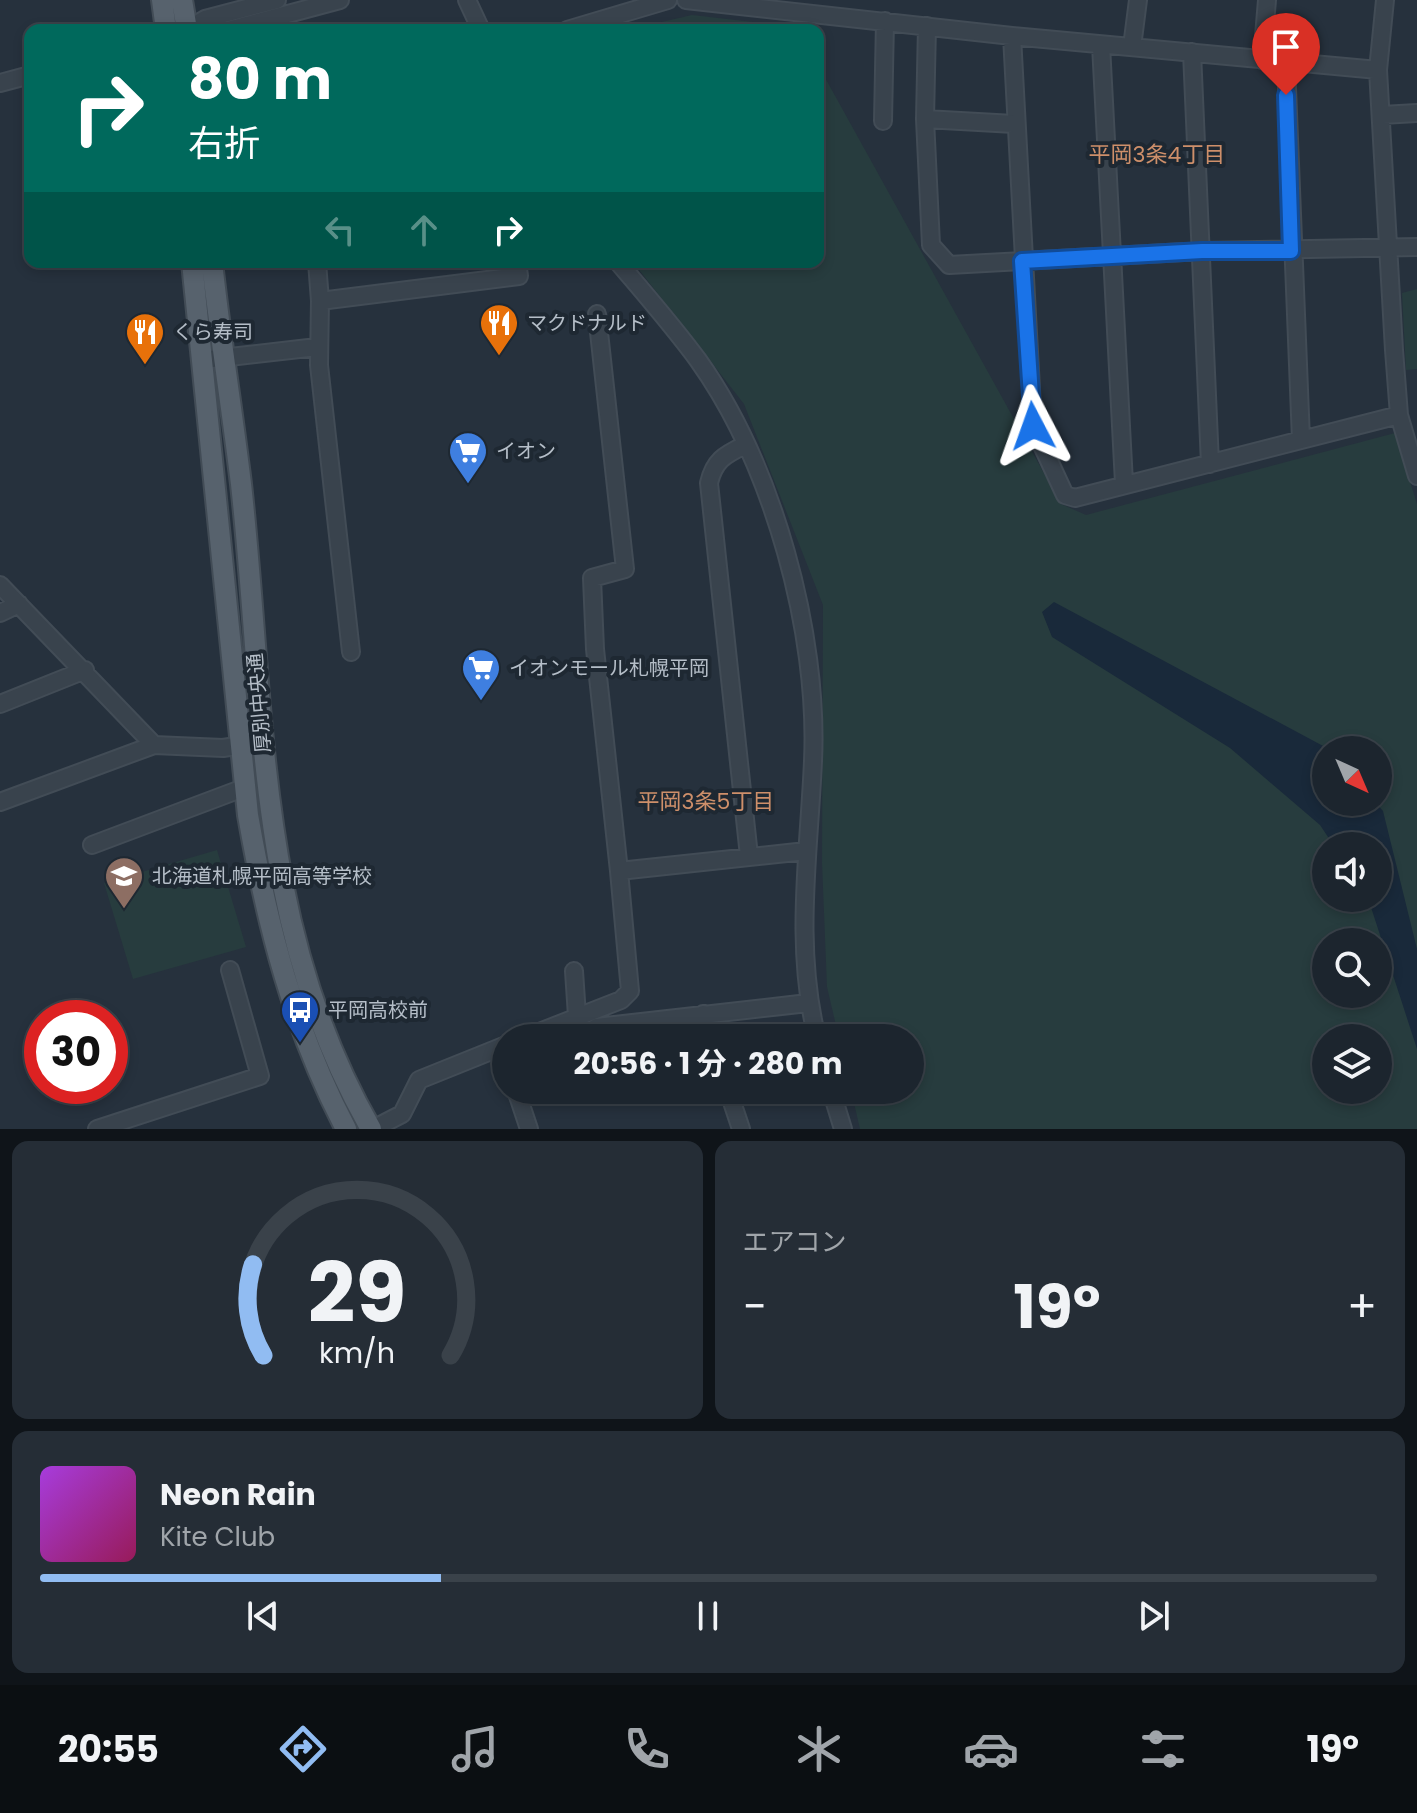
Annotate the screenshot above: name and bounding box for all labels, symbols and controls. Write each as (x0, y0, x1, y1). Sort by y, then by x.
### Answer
pin (1252, 13, 1320, 95)
icon: arrive (1264, 25, 1308, 69)
text: 80 m (188, 40, 332, 119)
icon: right (56, 56, 160, 160)
text: 右折 (188, 118, 260, 169)
district label: 平岡3条4丁目 (1089, 139, 1225, 170)
icon: left (318, 208, 362, 252)
icon: ahead (402, 208, 446, 252)
icon: right (486, 208, 530, 252)
restaurant icon: マクドナルド (478, 302, 520, 357)
place label: マクドナルド (527, 309, 647, 337)
restaurant icon: くら寿司 (124, 311, 166, 366)
place label: くら寿司 (173, 318, 253, 346)
position arrow (991, 384, 1075, 468)
supermarket icon: イオン (447, 430, 489, 485)
place label: イオン (496, 437, 556, 465)
supermarket icon: イオンモール札幌平岡 (460, 647, 502, 702)
street label: 厚別中央通 (241, 652, 277, 754)
place label: イオンモール札幌平岡 (509, 654, 709, 682)
north arrow (1312, 736, 1392, 816)
map controls (1312, 736, 1392, 1104)
district label: 平岡3条5丁目 (638, 786, 774, 817)
button: sound (1312, 832, 1392, 912)
school or university icon: 北海道札幌平岡高等学校 (103, 855, 145, 910)
place label: 北海道札幌平岡高等学校 (152, 862, 372, 890)
button: search (1312, 928, 1392, 1008)
bus stop icon: 平岡高校前 (279, 989, 321, 1044)
place label: 平岡高校前 (328, 996, 428, 1024)
speed limit sign: 30 (24, 1000, 128, 1104)
button: layers (1312, 1024, 1392, 1104)
text: 20:56 · 1 分 · 280 m (573, 1042, 843, 1085)
text: エアコン (743, 1224, 847, 1260)
text: 29 (308, 1235, 407, 1351)
text: 19° (1013, 1265, 1100, 1349)
text: − (743, 1276, 767, 1337)
text: + (1347, 1276, 1377, 1337)
text: km/h (319, 1333, 395, 1373)
text: Neon Rain (160, 1473, 316, 1516)
text: Kite Club (160, 1519, 275, 1555)
icon: previous (241, 1594, 285, 1638)
icon: pause (686, 1594, 730, 1638)
icon: next (1132, 1594, 1176, 1638)
icon: directions (275, 1721, 331, 1777)
icon: music (447, 1721, 503, 1777)
icon: phone (619, 1721, 675, 1777)
icon: climate (791, 1721, 847, 1777)
icon: car (963, 1721, 1019, 1777)
icon: filters (1135, 1721, 1191, 1777)
text: 20:55 (58, 1724, 159, 1775)
text: 19° (1307, 1724, 1359, 1775)

